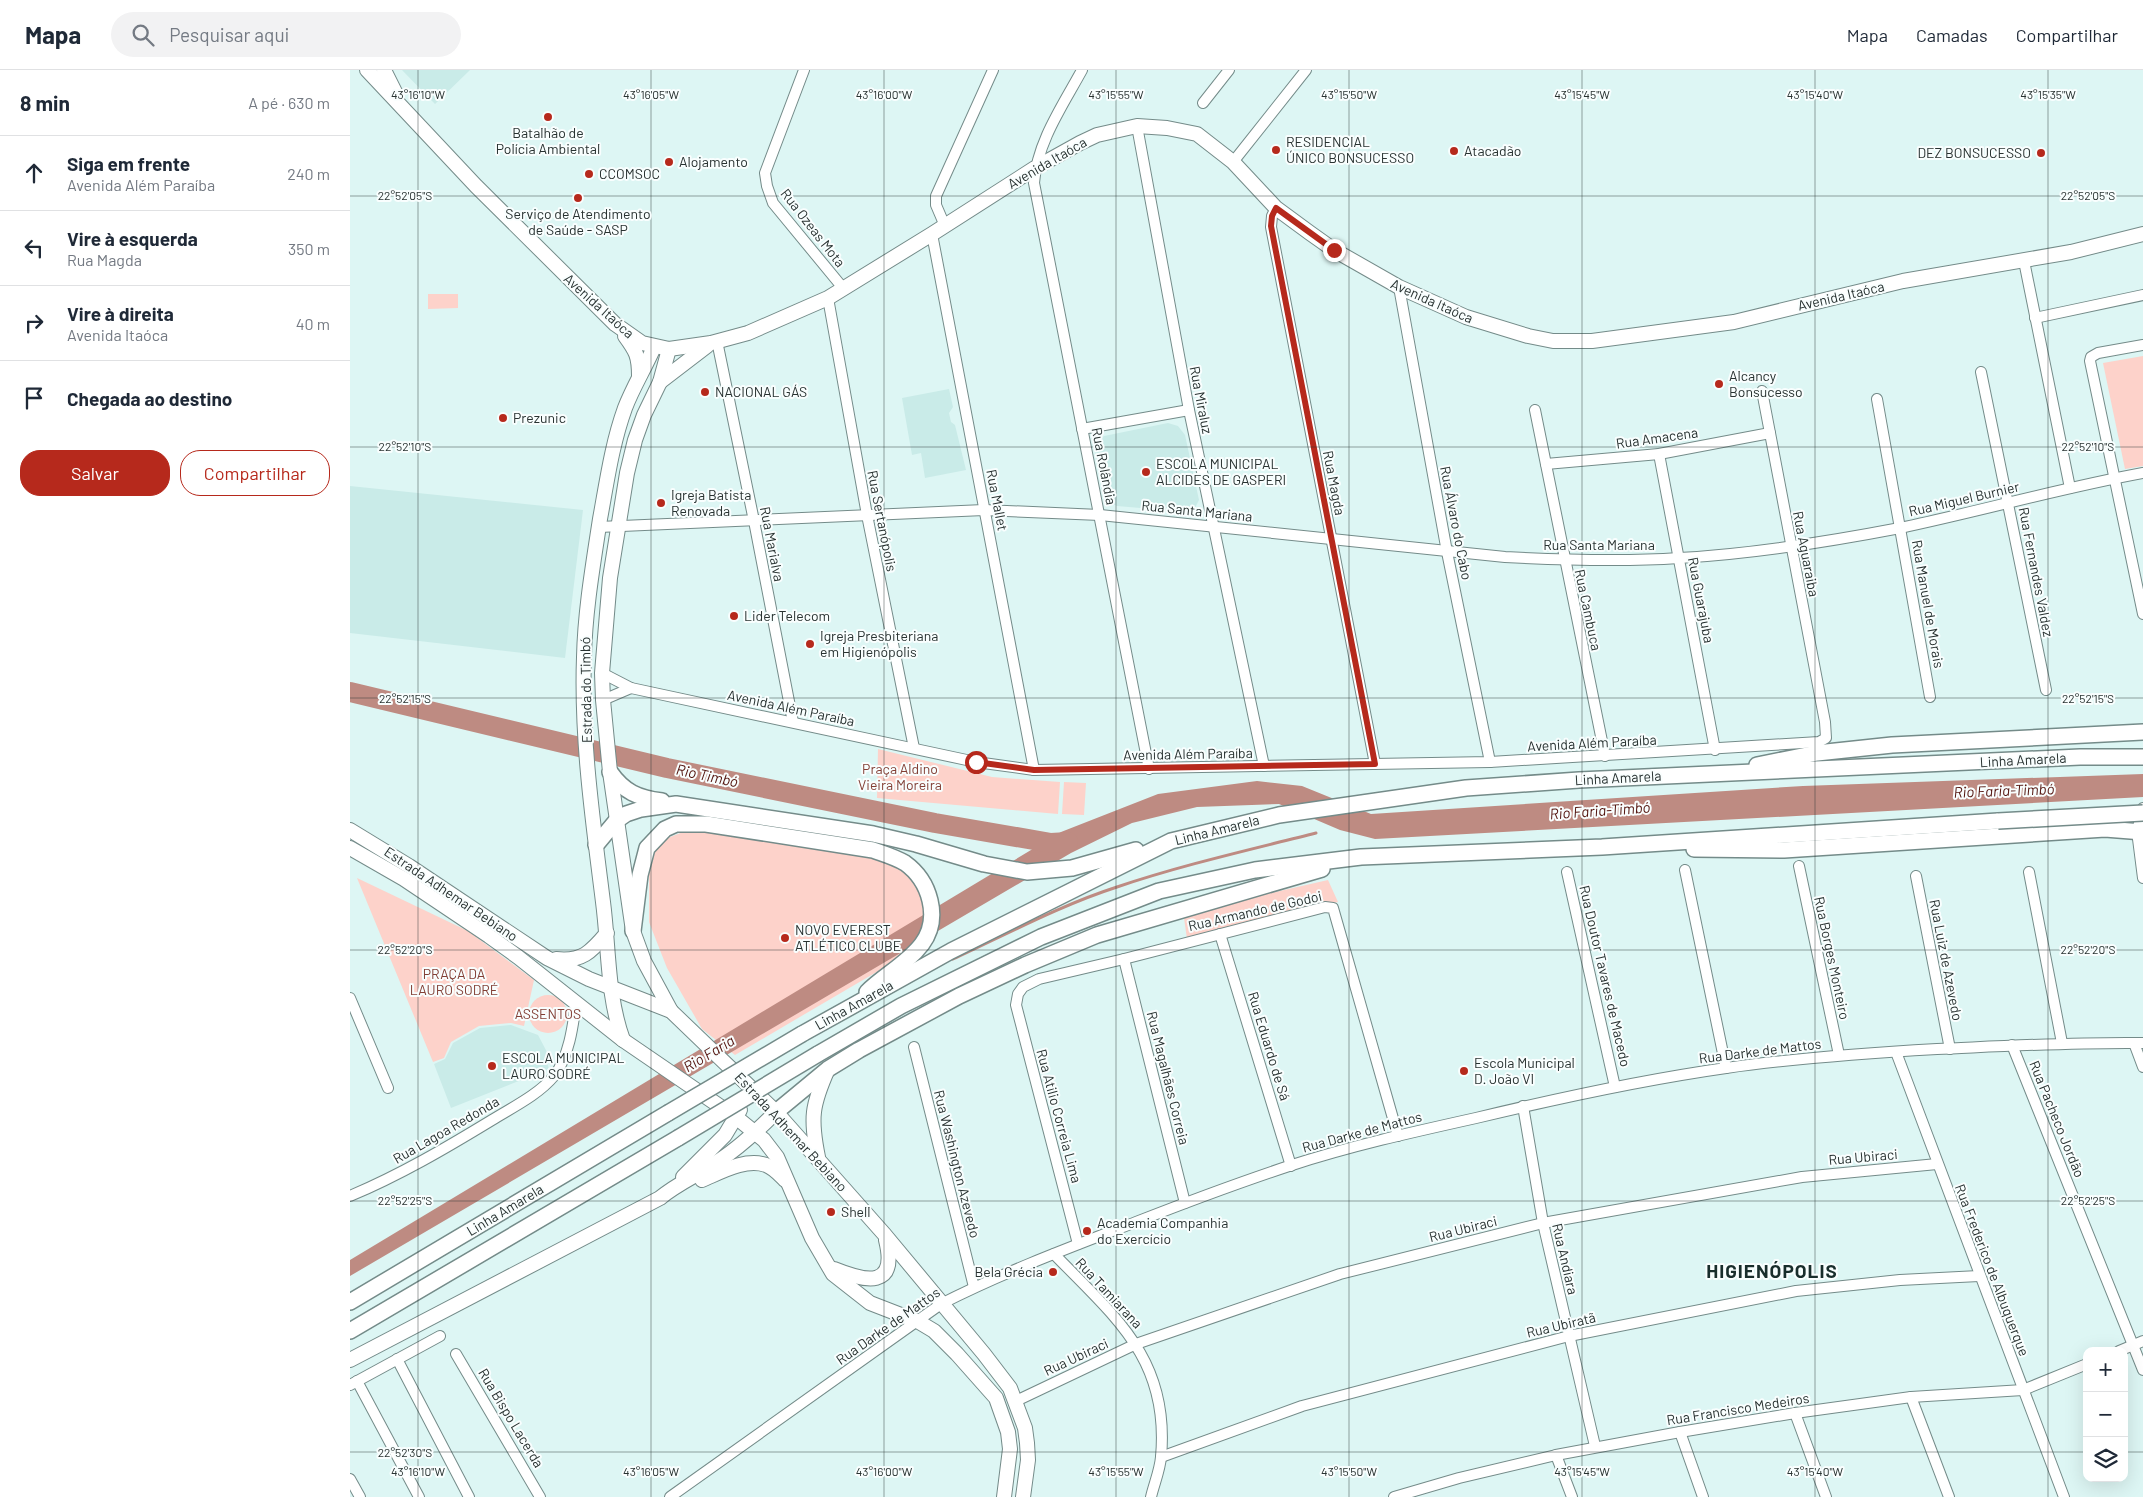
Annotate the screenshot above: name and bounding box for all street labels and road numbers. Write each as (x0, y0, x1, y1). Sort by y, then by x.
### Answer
street label: Avenida Itaóca (1004, 133, 1089, 192)
street label: Rua Ozeas Mota (777, 185, 849, 270)
street label: Avenida Itaóca (561, 270, 638, 342)
street label: Avenida Itaóca (1388, 275, 1476, 326)
street label: Avenida Itaóca (1796, 277, 1886, 314)
street label: Rua Miraluz (1187, 365, 1216, 435)
street label: Rua Amacena (1615, 423, 1699, 452)
street label: Rua Rolândia (1089, 426, 1120, 506)
street label: Rua Magda (1320, 449, 1349, 517)
street label: Rua Álvaro do Cabo (1437, 465, 1476, 581)
street label: Rua Mallet (983, 468, 1012, 532)
street label: Rua Sertanópolis (864, 469, 901, 573)
street label: Rua Miguel Burnier (1907, 478, 2021, 519)
street label: Rua Santa Mariana (1141, 496, 1253, 525)
street label: Rua Marialva (757, 505, 788, 583)
street label: Rua Fernandes Valdez (2016, 506, 2057, 638)
street label: Rua Aguaraiba (1790, 510, 1823, 598)
street label: Rua Santa Mariana (1543, 536, 1655, 553)
street label: Rua Manuel de Morais (1909, 539, 1948, 670)
street label: Rua Guarajuba (1685, 555, 1718, 644)
street label: Rua Cambuca (1572, 568, 1605, 652)
street label: Estrada do Timbó (576, 637, 595, 743)
street label: Avenida Além Paraíba (726, 686, 856, 729)
street label: Avenida Além Paraíba (1527, 731, 1657, 754)
street label: Avenida Além Paraíba (1123, 744, 1253, 763)
street label: Linha Amarela (1979, 749, 2067, 770)
street label: Linha Amarela (1574, 767, 1662, 788)
street label: Linha Amarela (1173, 811, 1261, 848)
street label: Estrada Adhemar Bebiano (381, 843, 521, 945)
street label: Rua Doutor Tavares de Macedo (1576, 884, 1635, 1068)
street label: Rua Armando de Godoi (1186, 887, 1323, 934)
street label: Rua Borges Monteiro (1811, 895, 1854, 1021)
street label: Rua Luiz de Azevedo (1926, 898, 1967, 1022)
street label: Linha Amarela (812, 976, 896, 1033)
street label: Rua Eduardo de Sá (1245, 989, 1294, 1102)
street label: Rua Magalhães Correia (1144, 1009, 1193, 1146)
street label: Rua Darke de Mattos (1698, 1035, 1822, 1066)
street label: Rua Atilio Correia Lima (1033, 1047, 1086, 1185)
street label: Rua Pacheco Jordão (2026, 1058, 2089, 1180)
street label: Estrada Adhemar Bebiano (732, 1068, 851, 1195)
street label: Rua Washington Azevedo (931, 1088, 984, 1240)
street label: Rua Lagoa Redonda (390, 1092, 502, 1167)
street label: Rua Darke de Mattos (1300, 1107, 1424, 1156)
street label: Rua Ubiraci (1828, 1145, 1898, 1168)
street label: Linha Amarela (463, 1180, 546, 1239)
street label: Rua Frederico de Albuquerque (1952, 1181, 2033, 1358)
street label: Rua Ubiraci (1427, 1212, 1499, 1245)
street label: Rua Andiara (1549, 1222, 1582, 1296)
street label: Rua Tamiarana (1072, 1254, 1146, 1331)
street label: Rua Darke de Mattos (832, 1283, 943, 1368)
street label: Rua Ubiratã (1525, 1308, 1597, 1341)
street label: Rua Ubiraci (1041, 1334, 1111, 1379)
street label: Rua Bispo Lacerda (475, 1365, 548, 1470)
street label: Rua Francisco Medeiros (1665, 1389, 1811, 1428)

